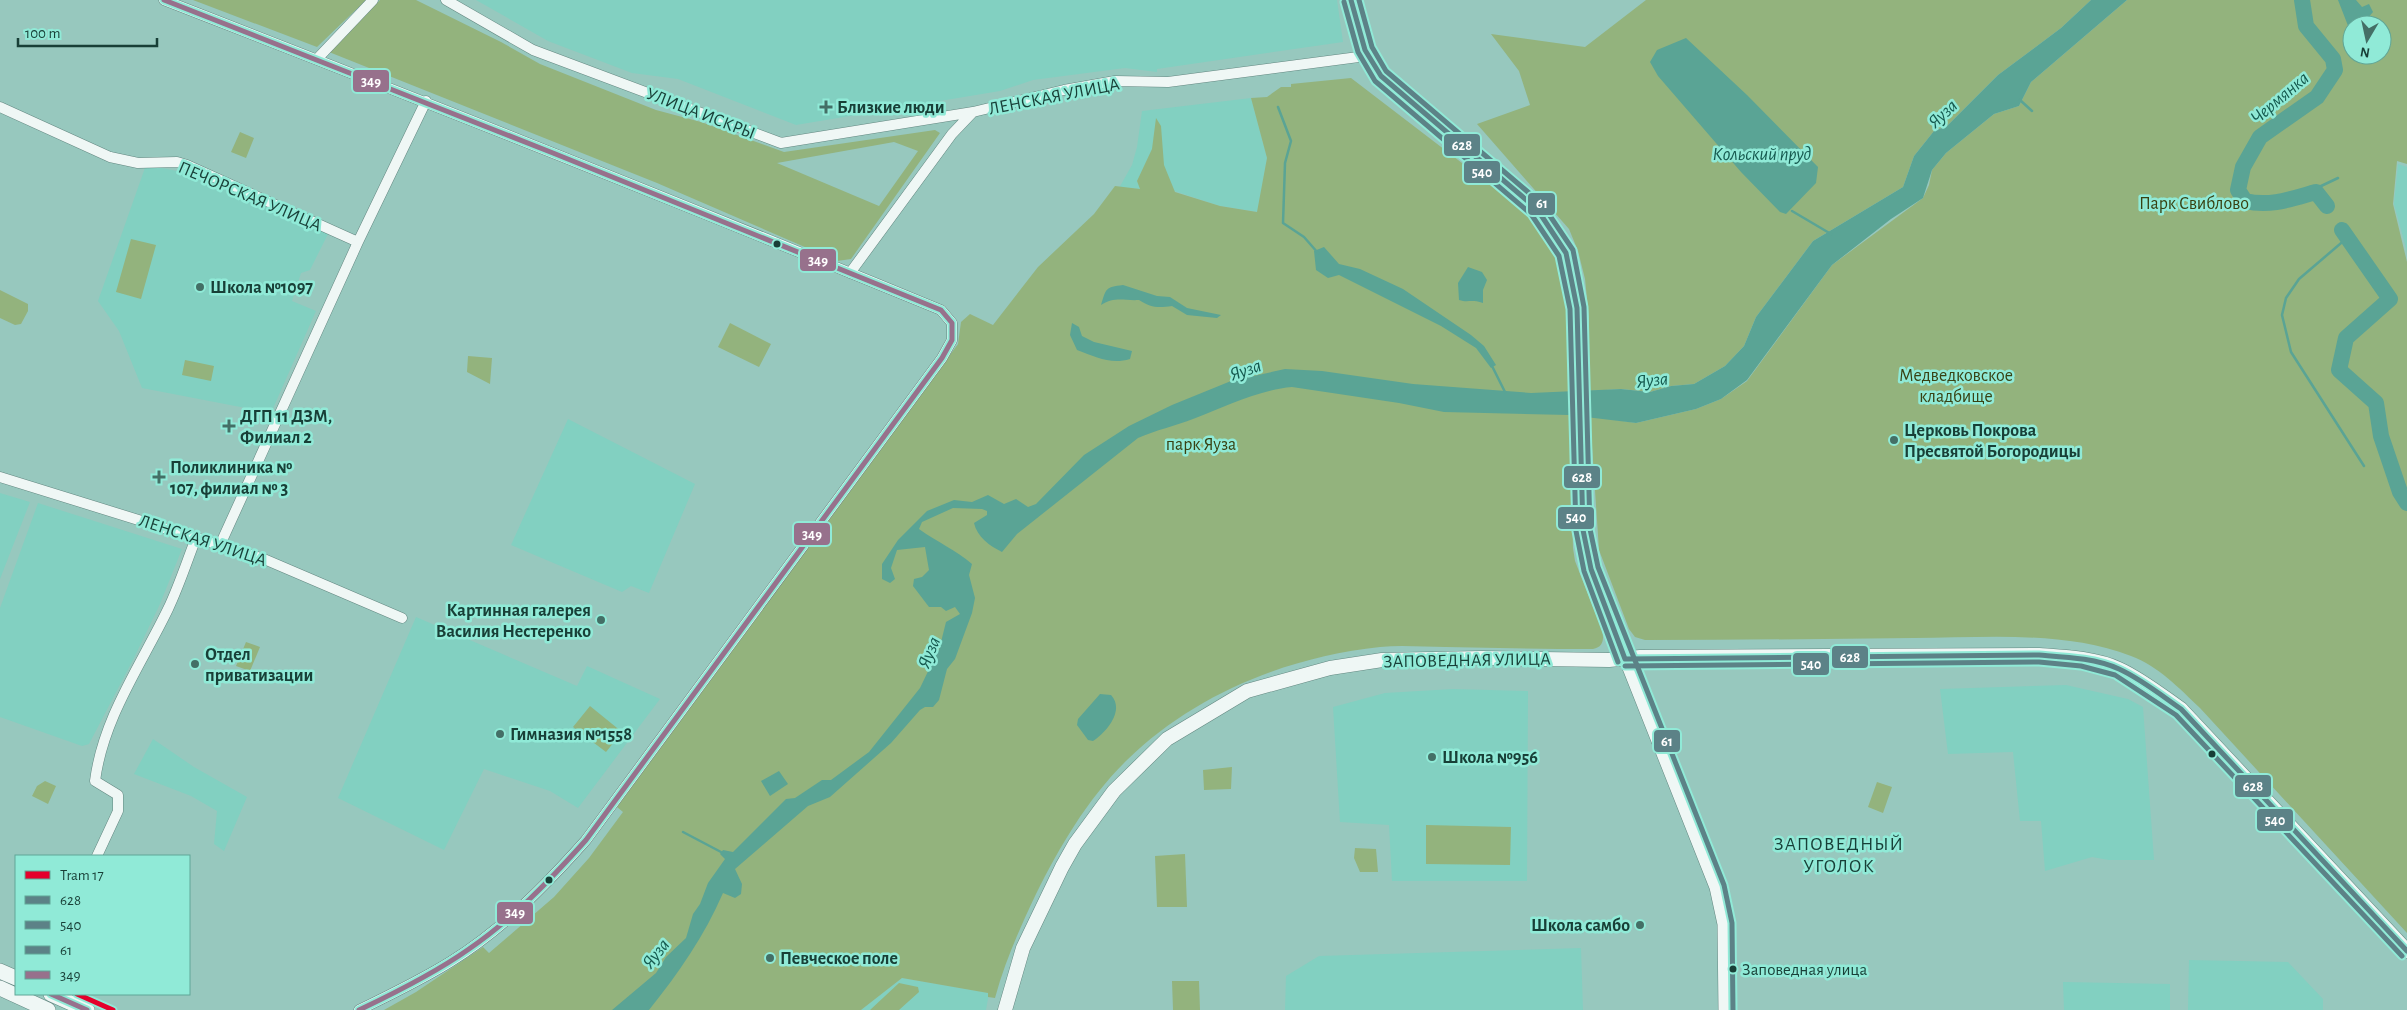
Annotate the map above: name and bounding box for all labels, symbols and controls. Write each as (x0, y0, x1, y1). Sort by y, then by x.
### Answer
scale bar (18, 15, 156, 47)
north arrow (2342, 15, 2392, 65)
text: 100 m (25, 26, 60, 41)
text: N (2359, 44, 2371, 60)
line badge: 349 (352, 69, 390, 93)
water label: Чермянка (2247, 69, 2313, 128)
text: 349 (361, 75, 381, 89)
street label: ЛЕНСКАЯ УЛИЦА (987, 75, 1122, 118)
street label: УЛИЦА ИСКРЫ (644, 85, 758, 143)
water label: Яуза (1925, 96, 1961, 132)
place label: Близкие люди (837, 99, 945, 117)
marker: Близкие люди (819, 100, 833, 114)
line badge: 628 (1443, 133, 1481, 157)
text: 628 (1452, 139, 1472, 153)
water label: Кольский пруд (1713, 145, 1812, 164)
street label: ПЕЧОРСКАЯ УЛИЦА (175, 159, 324, 235)
line badge: 540 (1463, 160, 1501, 184)
text: 540 (1472, 166, 1492, 180)
line badge: 61 (1527, 192, 1556, 216)
park label: Парк Свиблово (2139, 194, 2249, 213)
text: 61 (1536, 197, 1548, 211)
unlabelled marker (772, 239, 782, 249)
line badge: 349 (799, 248, 837, 272)
text: 349 (808, 254, 828, 268)
place label: Школа №1097 (210, 279, 313, 297)
marker: Школа №1097 (194, 281, 206, 293)
water label: Яуза (1227, 356, 1264, 385)
park label: Медведковское кладбище (1899, 367, 2013, 406)
water label: Яуза (1635, 369, 1669, 392)
place label: ДГП 11 ДЗМ, Филиал 2 (240, 408, 332, 447)
marker: ДГП 11 ДЗМ, Филиал 2 (222, 419, 236, 433)
place label: Церковь Покрова Пресвятой Богородицы (1904, 422, 2081, 461)
marker: Церковь Покрова Пресвятой Богородицы (1888, 434, 1900, 446)
park label: парк Яуза (1166, 436, 1236, 454)
place label: Поликлиника № 107, филиал № 3 (170, 459, 292, 498)
line badge: 628 (1563, 465, 1601, 489)
marker: Поликлиника № 107, филиал № 3 (152, 470, 166, 484)
text: 628 (1572, 471, 1592, 485)
line badge: 540 (1557, 506, 1595, 530)
text: 540 (1566, 511, 1586, 525)
street label: ЛЕНСКАЯ УЛИЦА (137, 512, 269, 570)
line badge: 349 (793, 522, 831, 546)
text: 349 (802, 528, 822, 542)
place label: Картинная галерея Василия Нестеренко (436, 602, 591, 641)
marker: Картинная галерея Василия Нестеренко (595, 614, 607, 626)
water label: Яуза (915, 634, 944, 671)
line badge: 628 (1831, 645, 1869, 669)
place label: Отдел приватизации (205, 646, 313, 685)
street label: ЗАПОВЕДНАЯ УЛИЦА (1383, 651, 1551, 671)
text: 628 (1840, 651, 1860, 665)
line badge: 540 (1792, 652, 1830, 676)
marker: Отдел приватизации (189, 658, 201, 670)
text: 540 (1801, 658, 1821, 672)
place label: Гимназия №1558 (510, 726, 632, 744)
marker: Гимназия №1558 (494, 728, 506, 740)
line badge: 61 (1653, 729, 1681, 753)
text: 61 (1661, 735, 1673, 749)
place label: Школа №956 (1442, 749, 1538, 767)
unlabelled marker (2207, 749, 2217, 759)
marker: Школа №956 (1426, 751, 1438, 763)
line badge: 628 (2234, 774, 2272, 798)
text: 628 (2243, 780, 2263, 794)
line badge: 540 (2256, 808, 2294, 832)
text: 540 (2265, 814, 2285, 828)
district label: ЗАПОВЕДНЫЙ УГОЛОК (1774, 834, 1904, 876)
legend (15, 855, 190, 995)
text: Tram 17 (60, 868, 104, 883)
unlabelled marker (544, 875, 554, 885)
text: 628 (60, 893, 81, 908)
line badge: 349 (496, 901, 534, 925)
text: 349 (505, 906, 525, 920)
place label: Школа самбо (1531, 917, 1630, 935)
text: 540 (60, 918, 81, 933)
marker: Школа самбо (1634, 919, 1646, 931)
water label: Яуза (639, 936, 673, 972)
text: 61 (60, 943, 72, 958)
place label: Певческое поле (780, 950, 898, 968)
marker: Певческое поле (764, 952, 776, 964)
place label: Заповедная улица (1742, 961, 1867, 979)
marker: Заповедная улица (1728, 964, 1738, 974)
text: 349 (60, 968, 80, 983)

